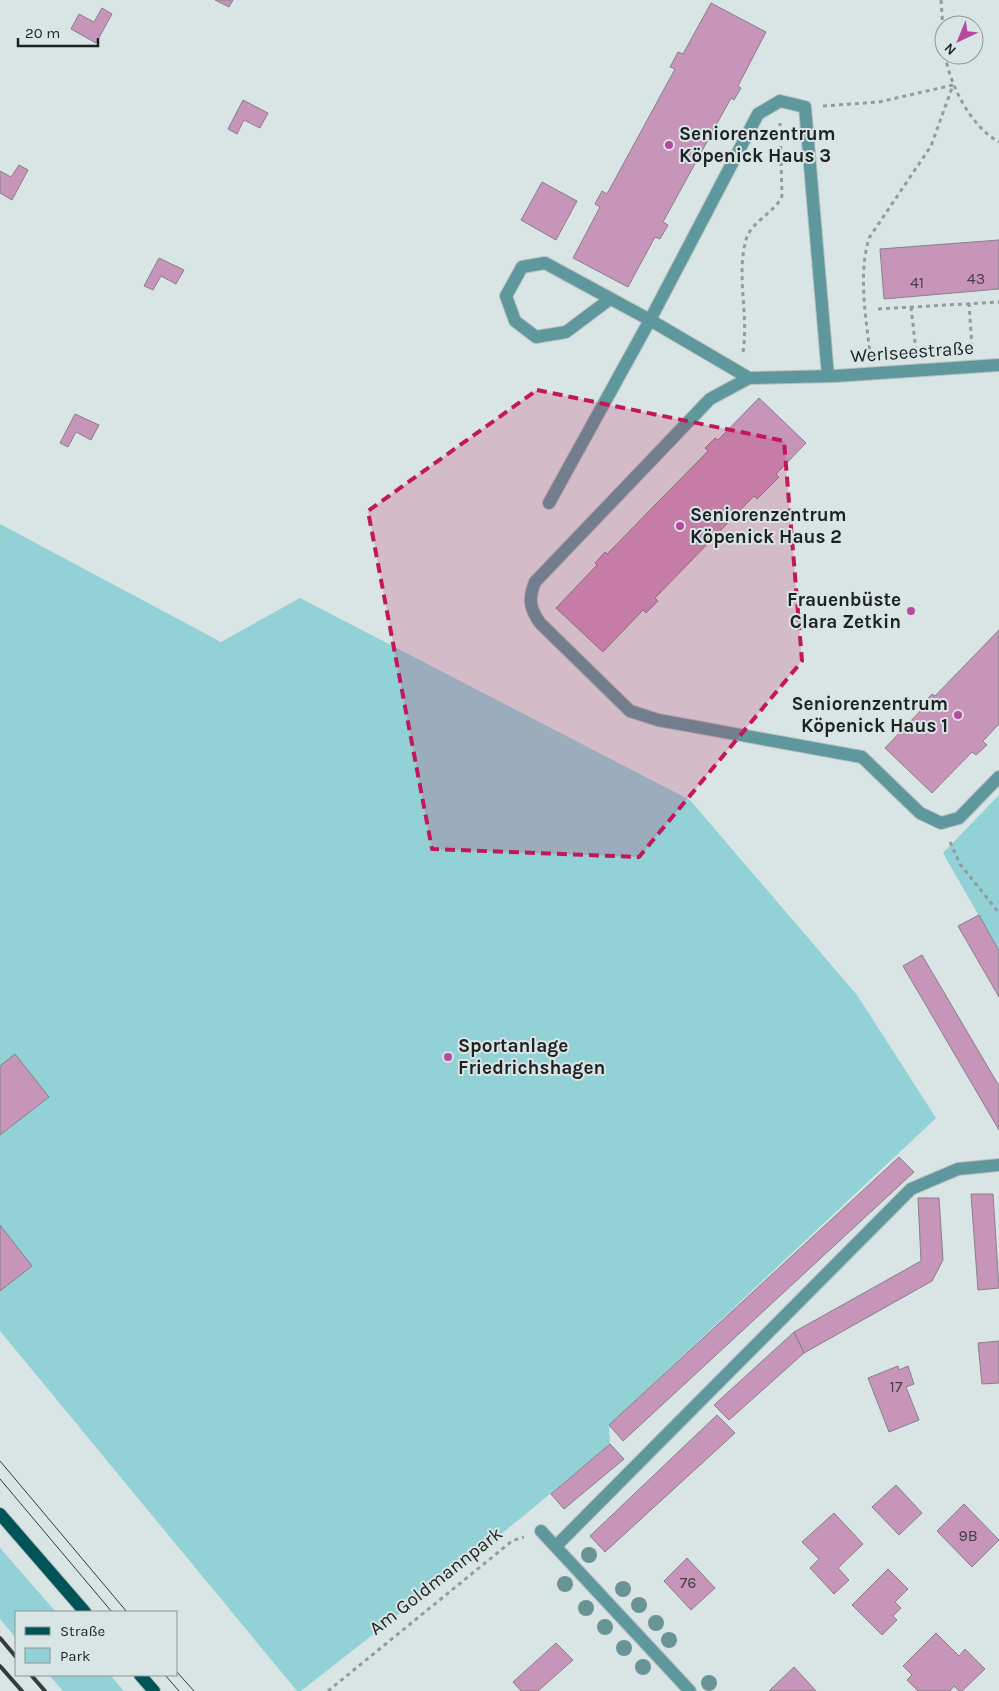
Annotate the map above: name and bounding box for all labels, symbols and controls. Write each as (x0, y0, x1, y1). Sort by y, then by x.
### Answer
scale bar (18, 15, 98, 47)
north arrow (934, 15, 984, 65)
text: 20 m (25, 24, 60, 42)
text: N (941, 39, 960, 59)
place label: Seniorenzentrum Köpenick Haus 3 (679, 123, 836, 167)
marker: Seniorenzentrum Köpenick Haus 3 (663, 139, 675, 151)
house number: 43 (967, 269, 985, 288)
house number: 41 (910, 273, 924, 292)
street label: Werlseestraße (850, 337, 974, 367)
place label: Seniorenzentrum Köpenick Haus 2 (690, 504, 847, 548)
marker: Seniorenzentrum Köpenick Haus 2 (674, 520, 686, 532)
place label: Frauenbüste Clara Zetkin (787, 589, 901, 633)
marker: Frauenbüste Clara Zetkin (905, 605, 917, 617)
place label: Seniorenzentrum Köpenick Haus 1 (791, 693, 948, 737)
marker: Seniorenzentrum Köpenick Haus 1 (952, 709, 964, 721)
place label: Sportanlage Friedrichshagen (458, 1035, 605, 1079)
marker: Sportanlage Friedrichshagen (442, 1051, 454, 1063)
house number: 17 (890, 1377, 903, 1396)
street label: Am Goldmannpark (365, 1522, 507, 1640)
house number: 9B (958, 1526, 978, 1545)
house number: 76 (680, 1573, 696, 1592)
legend (15, 1611, 178, 1676)
text: Straße (60, 1622, 105, 1640)
text: Park (60, 1647, 90, 1665)

